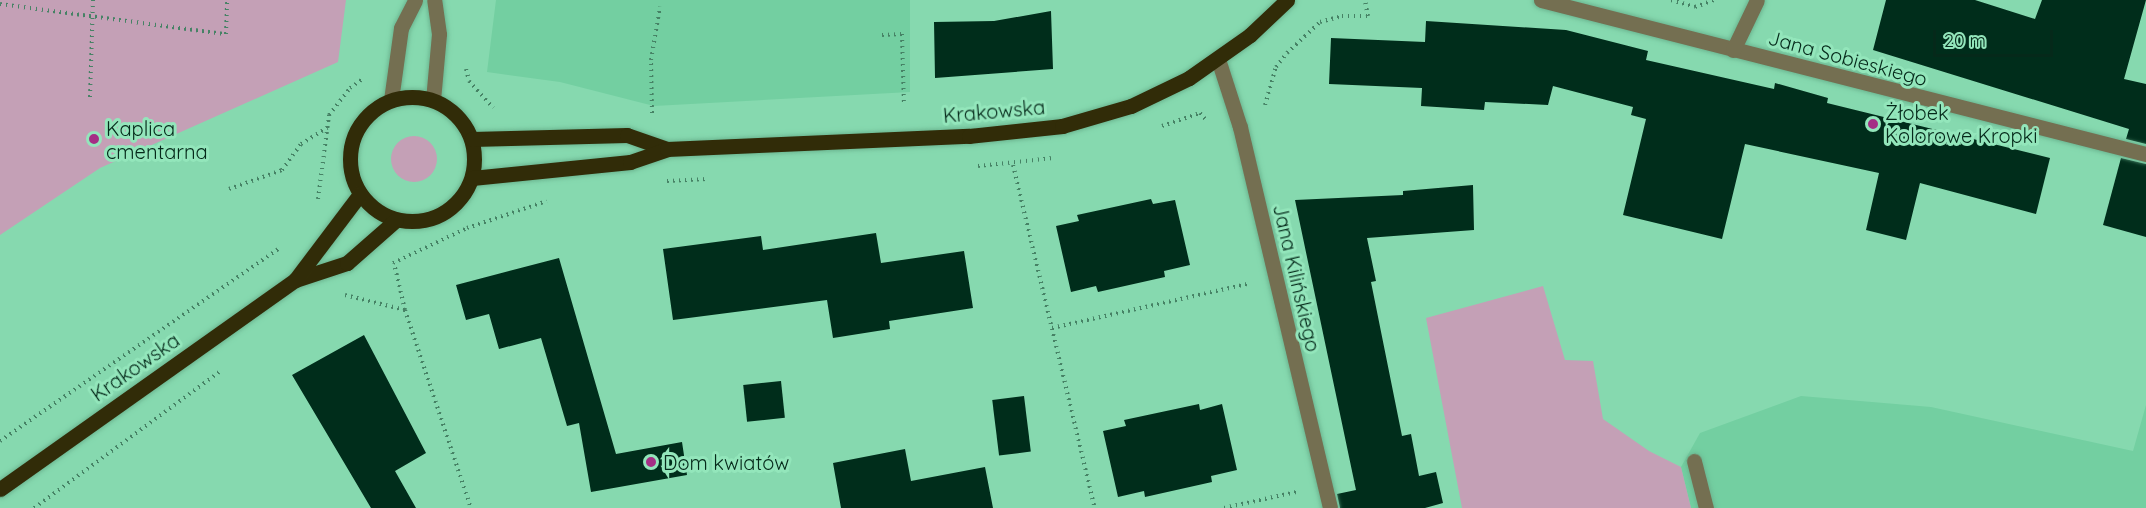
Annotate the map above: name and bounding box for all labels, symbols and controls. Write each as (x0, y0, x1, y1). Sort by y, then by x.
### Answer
scale bar (1936, 18, 2056, 56)
street label: Jana Sobieskiego (1766, 25, 1930, 91)
text: 20 m (1944, 29, 1986, 52)
street label: Krakowska (942, 95, 1046, 127)
place label: Żłobek Kolorowe Kropki (1885, 100, 2038, 147)
place label: Kaplica cmentarna (106, 116, 208, 163)
marker: Żłobek Kolorowe Kropki (1866, 117, 1880, 131)
marker: Kaplica cmentarna (87, 132, 101, 146)
street label: Jana Kilińskiego (1268, 202, 1326, 354)
street label: Krakowska (86, 328, 184, 406)
place label: Dom kwiatów (663, 450, 789, 474)
marker: Dom kwiatów (644, 455, 658, 469)

